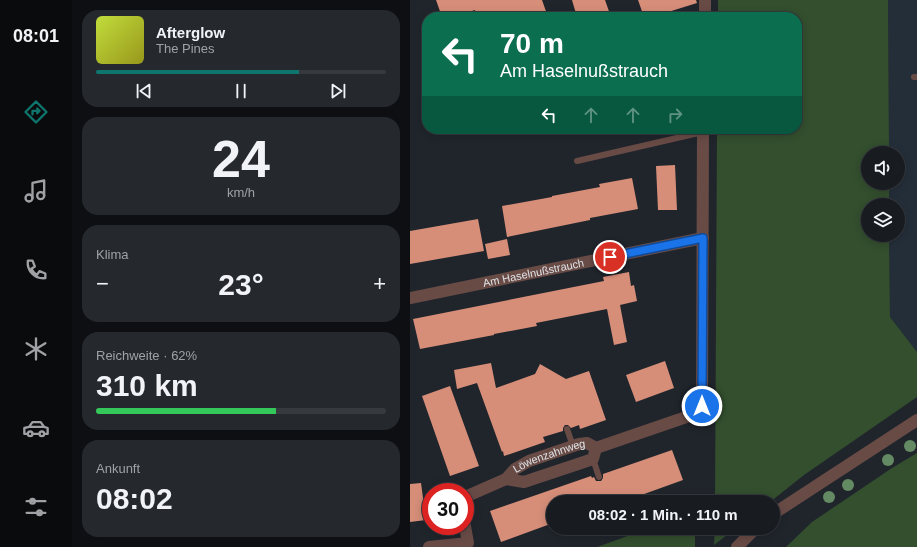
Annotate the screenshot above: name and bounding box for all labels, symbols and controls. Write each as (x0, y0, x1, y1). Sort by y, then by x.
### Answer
text: Afterglow (156, 24, 225, 41)
text: 08:01 (13, 26, 59, 46)
icon: left (434, 28, 486, 80)
text: 70 m (500, 28, 564, 59)
text: The Pines (156, 41, 215, 56)
text: Am Haselnußstrauch (500, 61, 668, 81)
icon: previous (133, 80, 155, 102)
icon: pause (230, 80, 252, 102)
icon: next (327, 80, 349, 102)
icon: directions (22, 98, 50, 126)
icon: left (538, 104, 560, 126)
icon: ahead (580, 104, 602, 126)
icon: ahead (622, 104, 644, 126)
icon: right (664, 104, 686, 126)
text: 24 (212, 130, 270, 188)
map controls (861, 146, 905, 242)
button: sound (861, 146, 905, 190)
icon: music (22, 177, 50, 205)
text: km/h (227, 185, 255, 200)
button: layers (861, 198, 905, 242)
pin (593, 240, 627, 274)
icon: arrive (599, 246, 621, 268)
text: Klima (96, 247, 129, 262)
icon: phone (22, 256, 50, 284)
street label: Am Haselnußstrauch (482, 257, 585, 289)
text: 23° (218, 268, 264, 301)
text: − (96, 271, 109, 296)
text: + (373, 271, 386, 296)
icon: climate (22, 335, 50, 363)
text: Reichweite · 62% (96, 348, 197, 363)
text: 310 km (96, 369, 198, 402)
position arrow (681, 385, 723, 427)
icon: car (22, 414, 50, 442)
street label: Löwenzahnweg (511, 437, 586, 475)
text: Ankunft (96, 461, 140, 476)
text: 08:02 (96, 482, 173, 515)
speed limit sign: 30 (422, 483, 474, 535)
icon: filters (22, 493, 50, 521)
text: 08:02 · 1 Min. · 110 m (588, 506, 738, 523)

